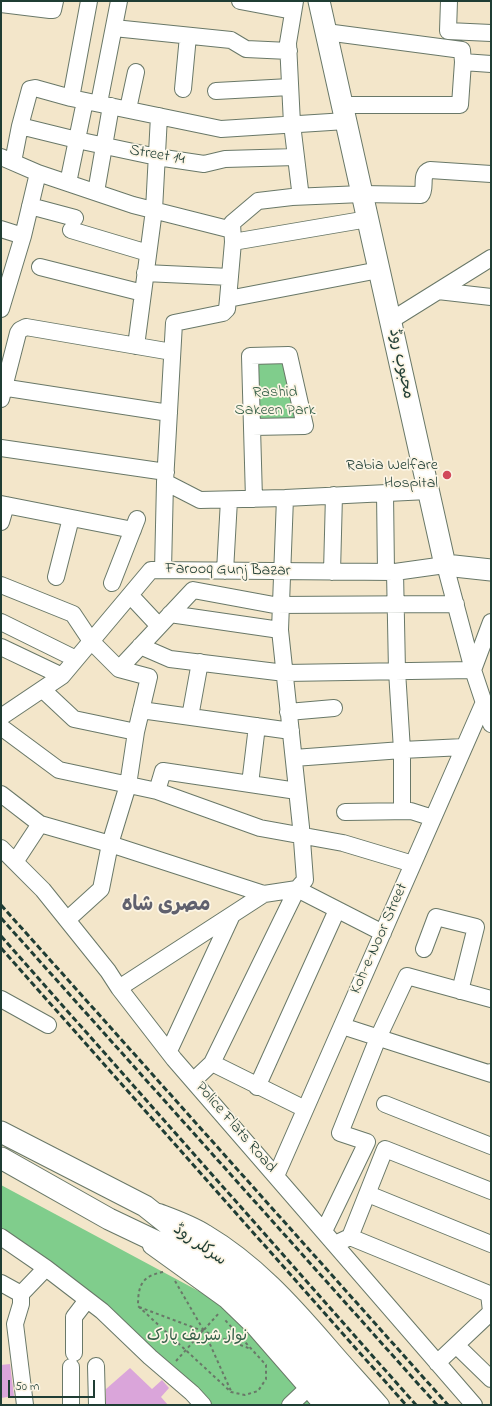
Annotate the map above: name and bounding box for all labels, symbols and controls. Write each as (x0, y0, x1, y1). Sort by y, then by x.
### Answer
street label: Street 14 (128, 142, 186, 170)
street label: محبوب روڈ (383, 327, 417, 401)
park label: Rashid Sakeen Park (234, 383, 316, 421)
place label: Rabia Welfare Hospital (346, 456, 438, 494)
marker: Rabia Welfare Hospital (441, 469, 453, 481)
street label: Farooq Gunj Bazar (165, 560, 291, 582)
street label: Koh-e-Noor Street (347, 881, 413, 997)
district label: مصری شاہ (122, 895, 210, 919)
street label: Police Flats Road (190, 1079, 280, 1177)
street label: سرکلر روڈ (169, 1221, 229, 1271)
park label: نواز شریف پارک (147, 1327, 247, 1347)
scale bar (10, 1372, 97, 1398)
text: 50 m (15, 1378, 39, 1396)

